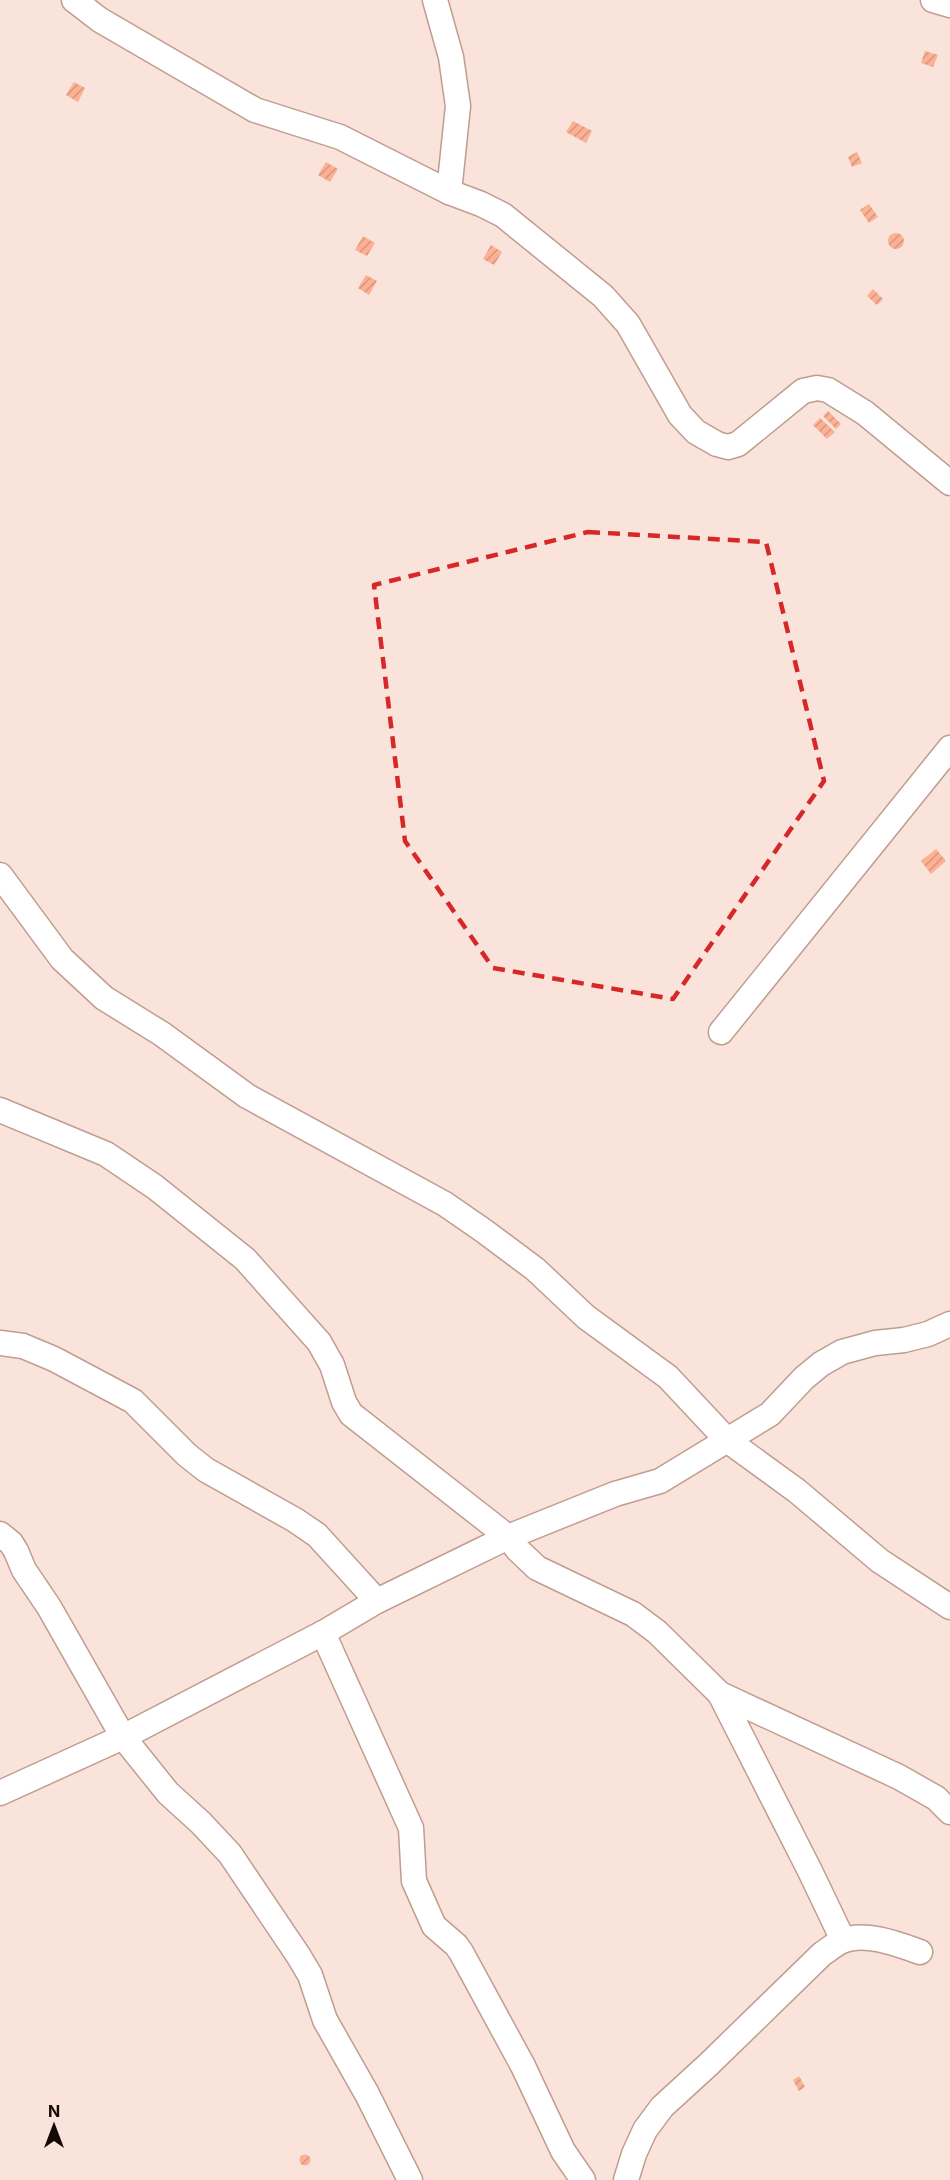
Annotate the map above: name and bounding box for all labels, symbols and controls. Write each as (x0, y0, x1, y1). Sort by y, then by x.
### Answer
north arrow (24, 2096, 84, 2156)
text: N (48, 2101, 60, 2121)

